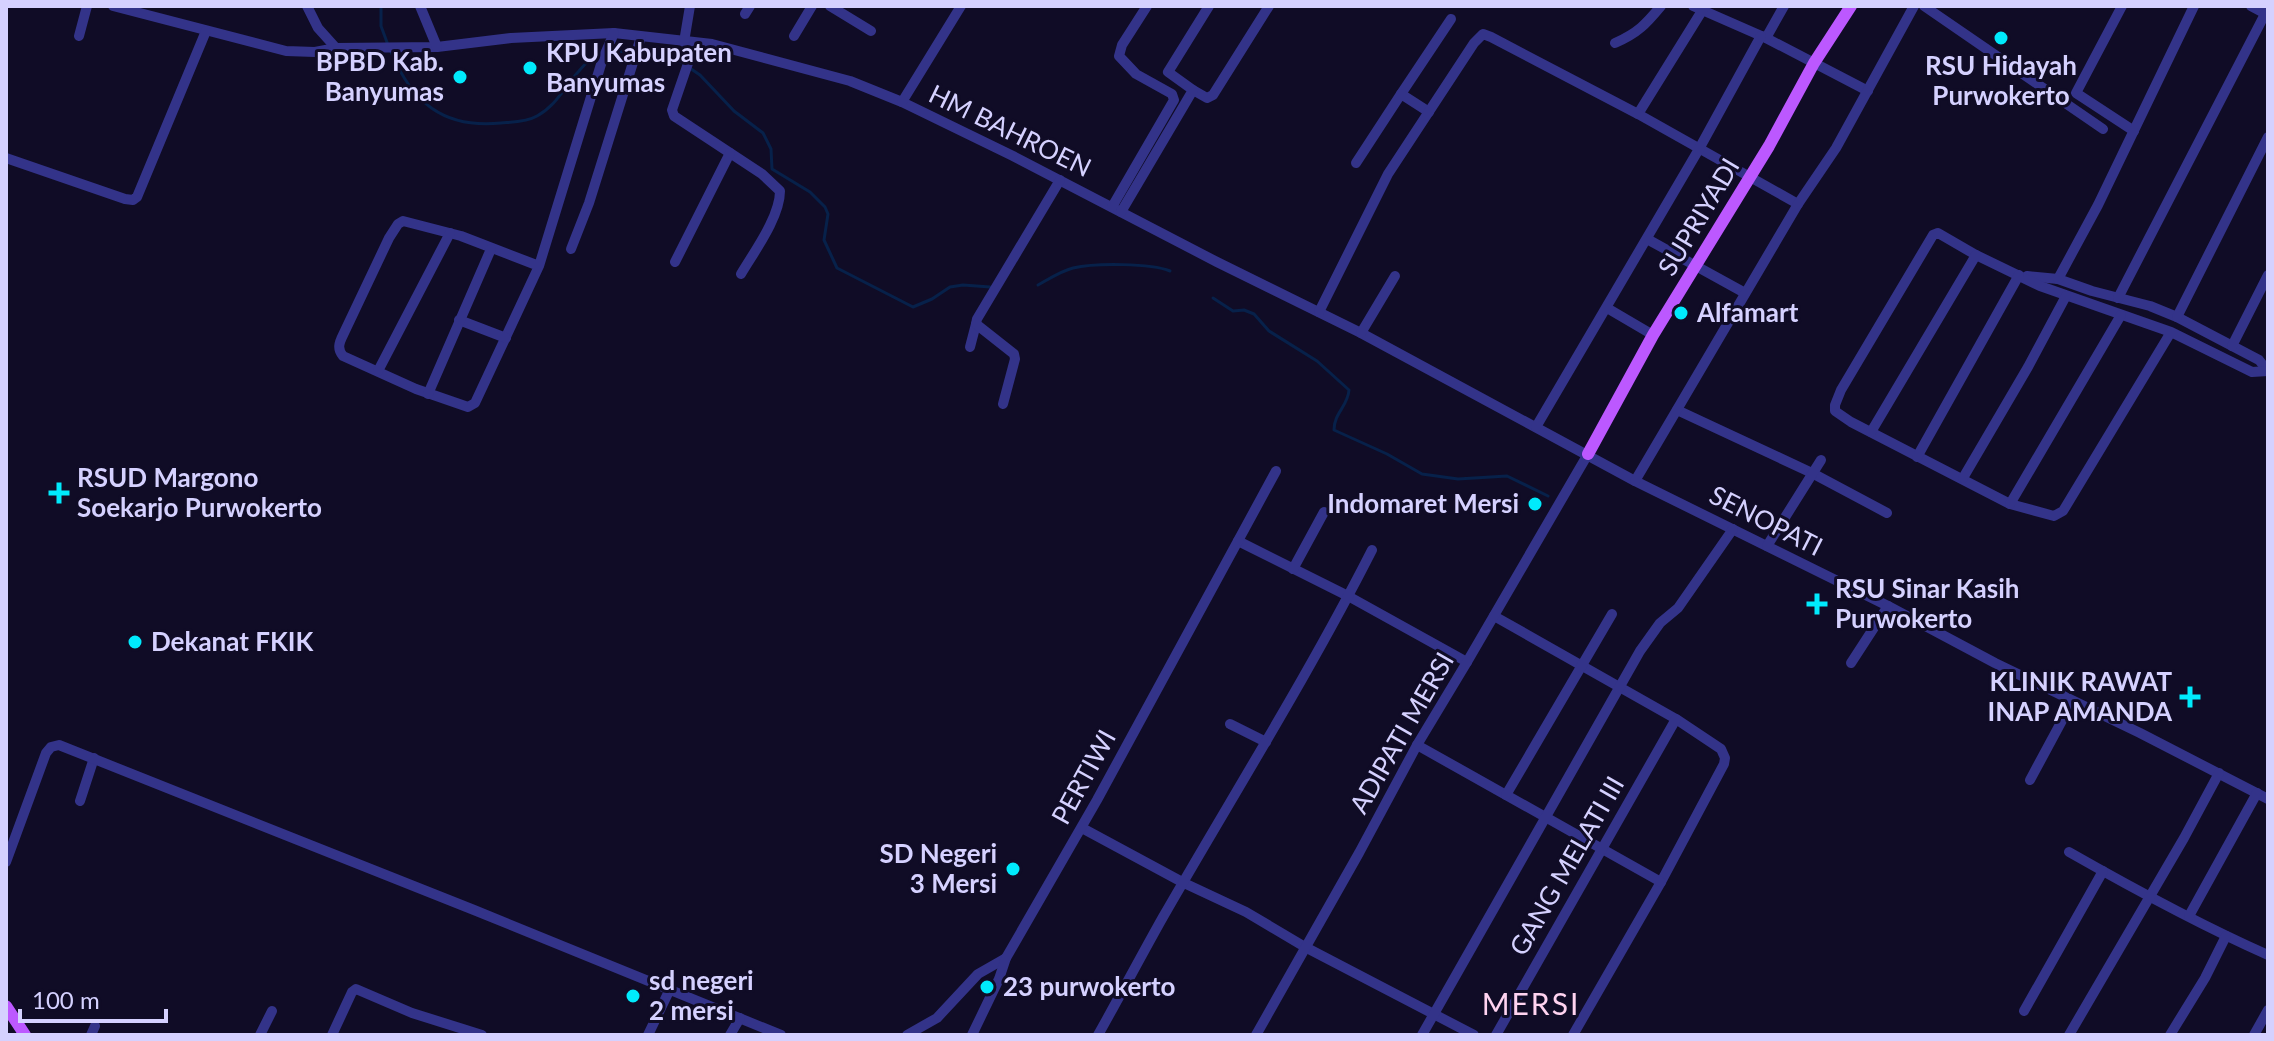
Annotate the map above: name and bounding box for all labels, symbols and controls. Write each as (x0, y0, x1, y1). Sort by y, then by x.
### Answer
marker: RSU Hidayah Purwokerto (1992, 29, 2010, 47)
place label: KPU Kabupaten Banyumas (546, 36, 732, 98)
place label: BPBD Kab. Banyumas (316, 45, 444, 107)
place label: RSU Hidayah Purwokerto (1925, 49, 2077, 111)
marker: KPU Kabupaten Banyumas (521, 59, 539, 77)
marker: BPBD Kab. Banyumas (451, 68, 469, 86)
street label: HM BAHROEN (924, 77, 1097, 183)
street label: SUPRIYADI (1651, 152, 1746, 281)
place label: Alfamart (1696, 296, 1799, 328)
marker: Alfamart (1672, 304, 1690, 322)
place label: RSUD Margono Soekarjo Purwokerto (77, 461, 322, 523)
street label: SENOPATI (1705, 478, 1828, 562)
marker: RSUD Margono Soekarjo Purwokerto (48, 482, 70, 504)
place label: Indomaret Mersi (1327, 487, 1519, 519)
marker: Indomaret Mersi (1526, 495, 1544, 513)
place label: RSU Sinar Kasih Purwokerto (1835, 572, 2019, 634)
marker: RSU Sinar Kasih Purwokerto (1806, 593, 1828, 615)
place label: Dekanat FKIK (151, 625, 314, 657)
marker: Dekanat FKIK (126, 633, 144, 651)
street label: ADIPATI MERSI (1342, 646, 1460, 819)
place label: KLINIK RAWAT INAP AMANDA (1987, 665, 2173, 727)
marker: KLINIK RAWAT INAP AMANDA (2179, 686, 2201, 708)
street label: PERTIWI (1044, 724, 1122, 829)
street label: GANG MELATI III (1502, 770, 1630, 961)
place label: SD Negeri 3 Mersi (879, 837, 997, 899)
marker: SD Negeri 3 Mersi (1004, 860, 1022, 878)
place label: sd negeri 2 mersi (649, 964, 754, 1026)
place label: 23 purwokerto (1003, 970, 1176, 1002)
scale bar (20, 973, 166, 1023)
marker: 23 purwokerto (978, 978, 996, 996)
text: 100 m (32, 985, 100, 1014)
district label: MERSI (1482, 985, 1580, 1021)
marker: sd negeri 2 mersi (624, 987, 642, 1005)

